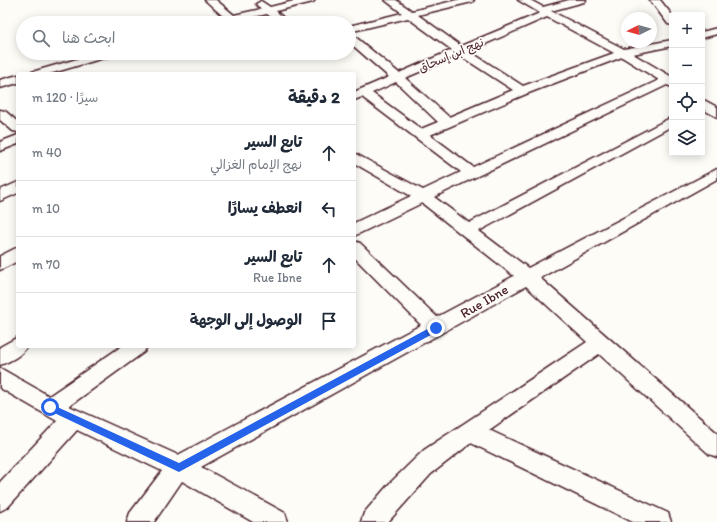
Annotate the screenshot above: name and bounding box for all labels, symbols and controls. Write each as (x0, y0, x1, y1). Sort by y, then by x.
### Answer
north arrow (621, 12, 657, 48)
map controls (669, 12, 705, 156)
button: + (669, 12, 705, 48)
search box (16, 16, 356, 60)
icon: search (30, 27, 52, 49)
text: ابحث هنا (62, 29, 116, 47)
street label: نهج ابن إسحاق (416, 35, 487, 77)
button: − (669, 48, 705, 84)
button: locate (669, 84, 705, 120)
text: 2 دقيقة (288, 87, 340, 107)
text: سيرًا · 120 m (32, 90, 98, 105)
button: layers (669, 120, 705, 156)
text: تابع السير (245, 133, 302, 151)
icon: ahead (318, 142, 340, 164)
text: 40 m (32, 145, 62, 160)
text: نهج الإمام الغزالي (210, 157, 302, 172)
icon: left (318, 198, 340, 220)
text: انعطف يسارًا (228, 199, 302, 217)
text: 10 m (32, 201, 60, 216)
text: تابع السير (245, 248, 302, 266)
icon: ahead (318, 254, 340, 276)
text: 70 m (32, 257, 60, 272)
text: Rue Ibne (253, 270, 302, 285)
street label: Rue Ibne (457, 281, 512, 322)
icon: arrive (318, 310, 340, 332)
text: الوصول إلى الوجهة (190, 311, 302, 329)
route end (427, 319, 445, 337)
route start (41, 398, 59, 416)

